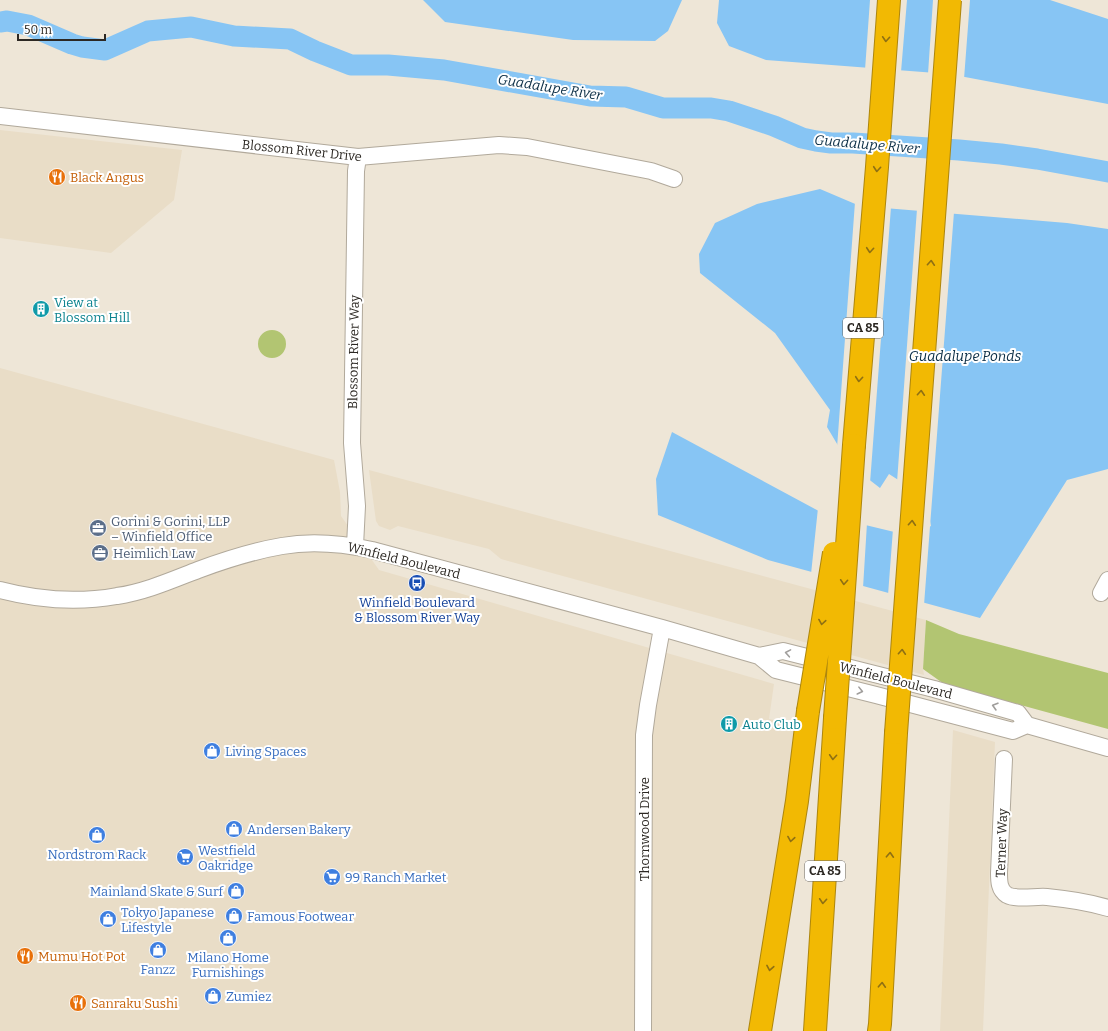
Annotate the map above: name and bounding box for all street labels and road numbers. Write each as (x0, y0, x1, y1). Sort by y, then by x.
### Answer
street label: Blossom River Drive (241, 137, 363, 164)
street label: Blossom River Way (345, 295, 362, 409)
road number: CA 85 (843, 318, 883, 338)
street label: Winfield Boulevard (346, 539, 462, 582)
street label: Winfield Boulevard (838, 659, 954, 702)
street label: Thornwood Drive (637, 777, 652, 881)
street label: Terner Way (993, 808, 1010, 878)
road number: CA 85 (805, 861, 845, 881)

